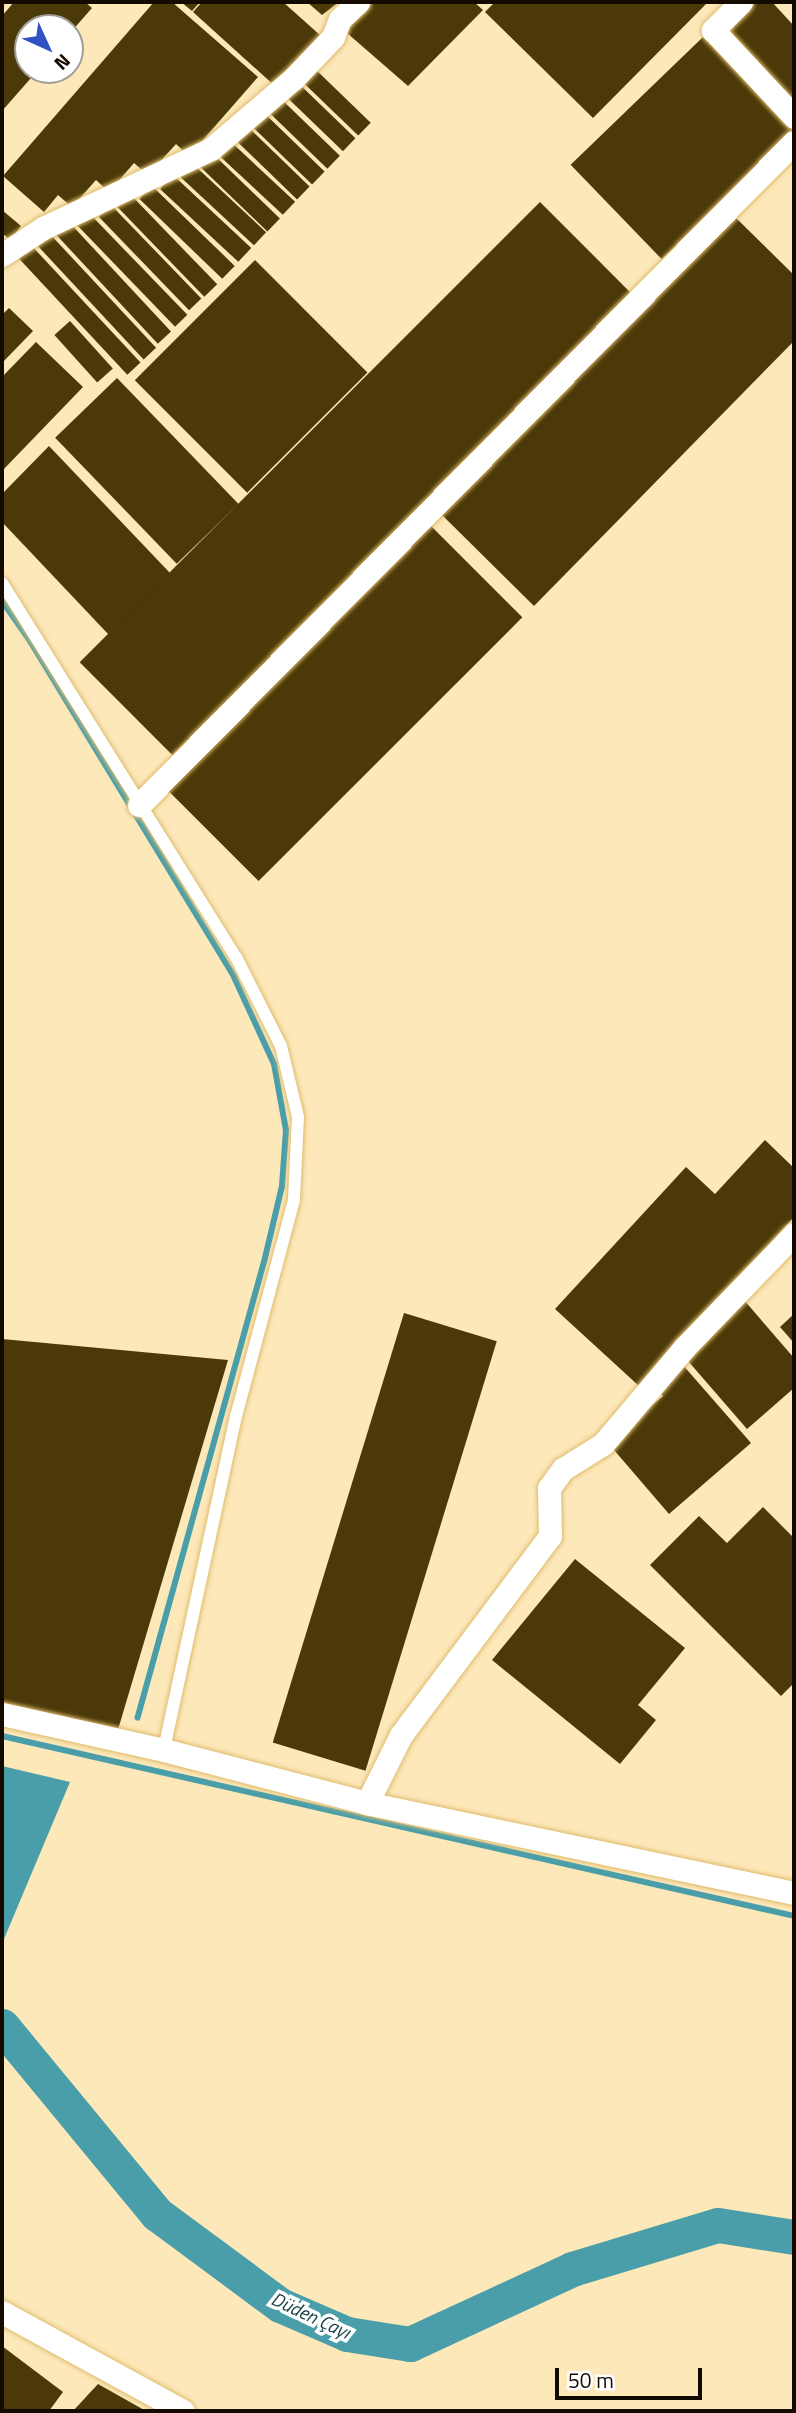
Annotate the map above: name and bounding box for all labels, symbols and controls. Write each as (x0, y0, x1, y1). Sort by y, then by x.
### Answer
north arrow (14, 14, 84, 84)
text: N (48, 48, 78, 78)
water label: Düden Çayı (268, 2287, 354, 2343)
scale bar (558, 2354, 705, 2398)
text: 50 m (568, 2364, 614, 2396)

